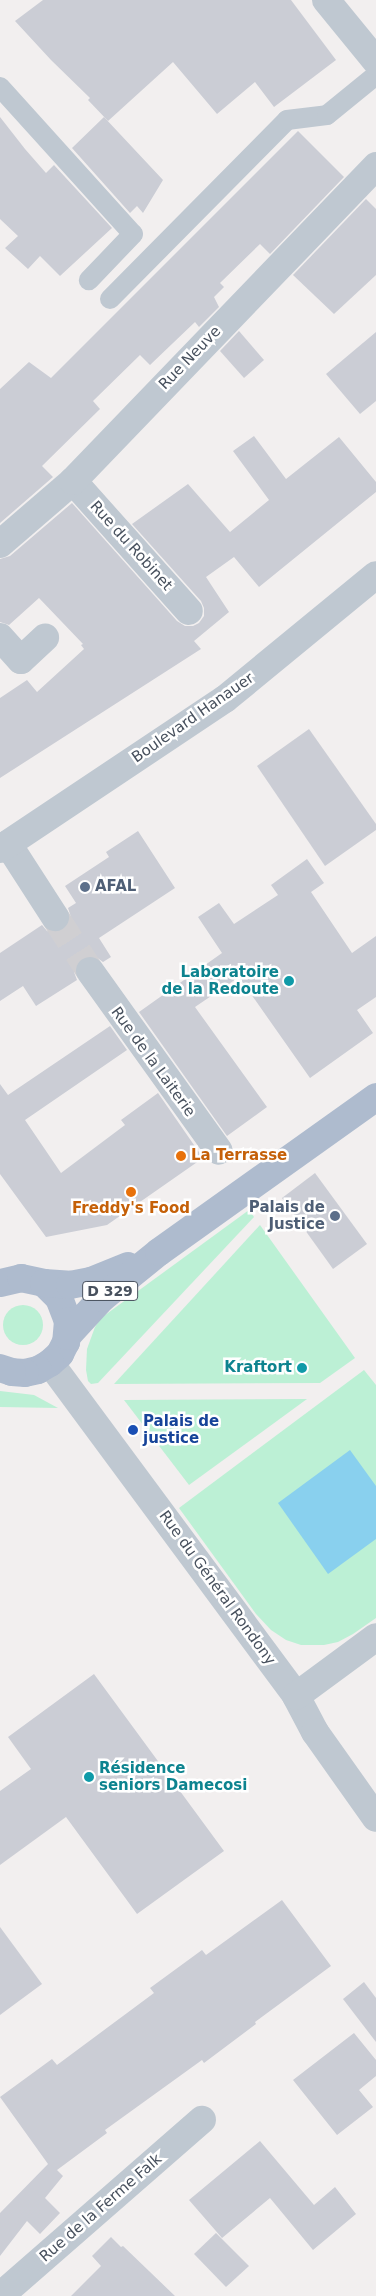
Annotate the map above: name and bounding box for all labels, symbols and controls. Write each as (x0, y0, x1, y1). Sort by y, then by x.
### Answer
street label: Rue Neuve (155, 323, 225, 393)
street label: Rue du Robinet (86, 498, 176, 594)
street label: Boulevard Hanauer (129, 669, 257, 767)
place label: AFAL (95, 878, 136, 896)
marker: AFAL (79, 881, 91, 893)
place label: Laboratoire de la Redoute (162, 963, 279, 998)
marker: Laboratoire de la Redoute (283, 975, 295, 987)
street label: Rue de la Laiterie (107, 1004, 199, 1120)
place label: La Terrasse (191, 1147, 287, 1165)
marker: La Terrasse (175, 1150, 187, 1162)
marker: Freddy's Food (125, 1186, 137, 1198)
place label: Palais de Justice (249, 1198, 325, 1233)
place label: Freddy's Food (72, 1200, 190, 1218)
marker: Palais de Justice (329, 1210, 341, 1222)
road number: D 329 (81, 1280, 139, 1302)
place label: Kraftort (224, 1359, 292, 1377)
marker: Kraftort (296, 1362, 308, 1374)
place label: Palais de justice (143, 1412, 219, 1447)
marker: Palais de justice (127, 1424, 139, 1436)
street label: Rue du Général Rondony (155, 1507, 279, 1669)
place label: Résidence seniors Damecosi (99, 1759, 247, 1794)
marker: Résidence seniors Damecosi (83, 1771, 95, 1783)
street label: Rue de la Ferme Falk (36, 2150, 166, 2266)

